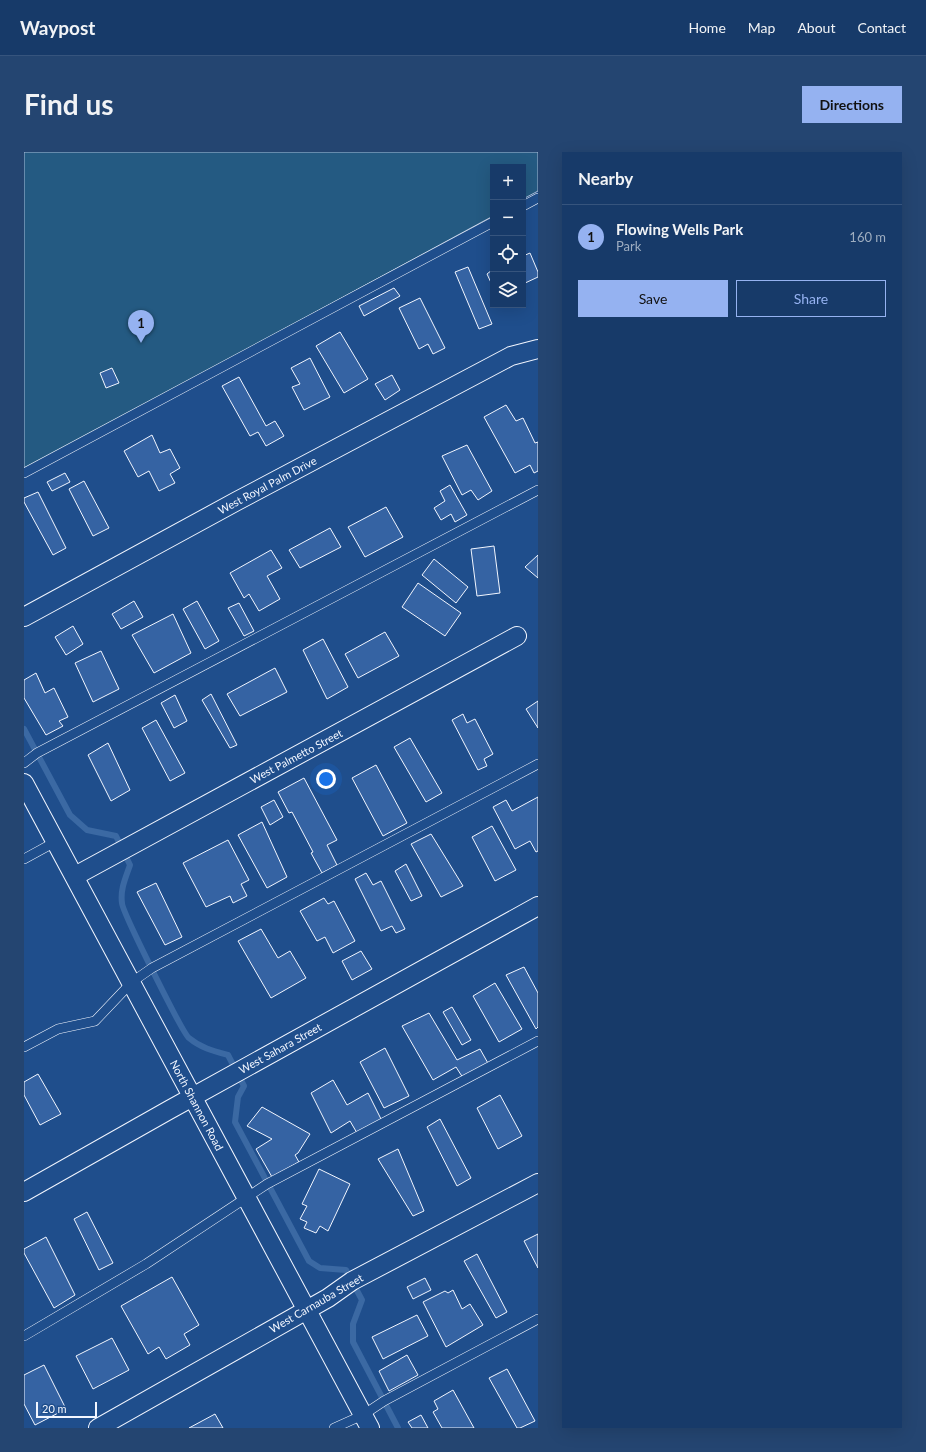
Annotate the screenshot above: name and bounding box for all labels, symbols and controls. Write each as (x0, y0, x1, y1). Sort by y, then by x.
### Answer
text: Waypost (20, 16, 95, 39)
text: Home (688, 19, 726, 36)
text: Map (748, 19, 775, 36)
text: About (797, 19, 835, 36)
text: Contact (857, 19, 906, 36)
button: Directions (802, 86, 902, 123)
text: Find us (24, 87, 114, 121)
map controls (490, 164, 526, 308)
button: + (490, 164, 526, 200)
text: Nearby (578, 168, 633, 189)
button: − (490, 200, 526, 236)
text: Flowing Wells Park (616, 220, 743, 238)
text: 1 (587, 229, 595, 245)
text: 160 m (849, 229, 886, 245)
button: locate (490, 236, 526, 272)
text: Park (616, 238, 641, 254)
button: layers (490, 272, 526, 308)
button: Save (578, 280, 728, 317)
button: Share (736, 280, 886, 317)
pin: 1 (128, 310, 154, 343)
street label: West Royal Palm Drive (216, 453, 319, 516)
street label: West Palmetto Street (248, 726, 345, 786)
your location (316, 769, 336, 789)
street label: West Sahara Street (237, 1020, 324, 1076)
street label: North Shannon Road (168, 1057, 226, 1153)
street label: West Carnauba Street (267, 1271, 365, 1335)
scale bar (36, 1400, 97, 1419)
text: 20 m (42, 1402, 67, 1415)

